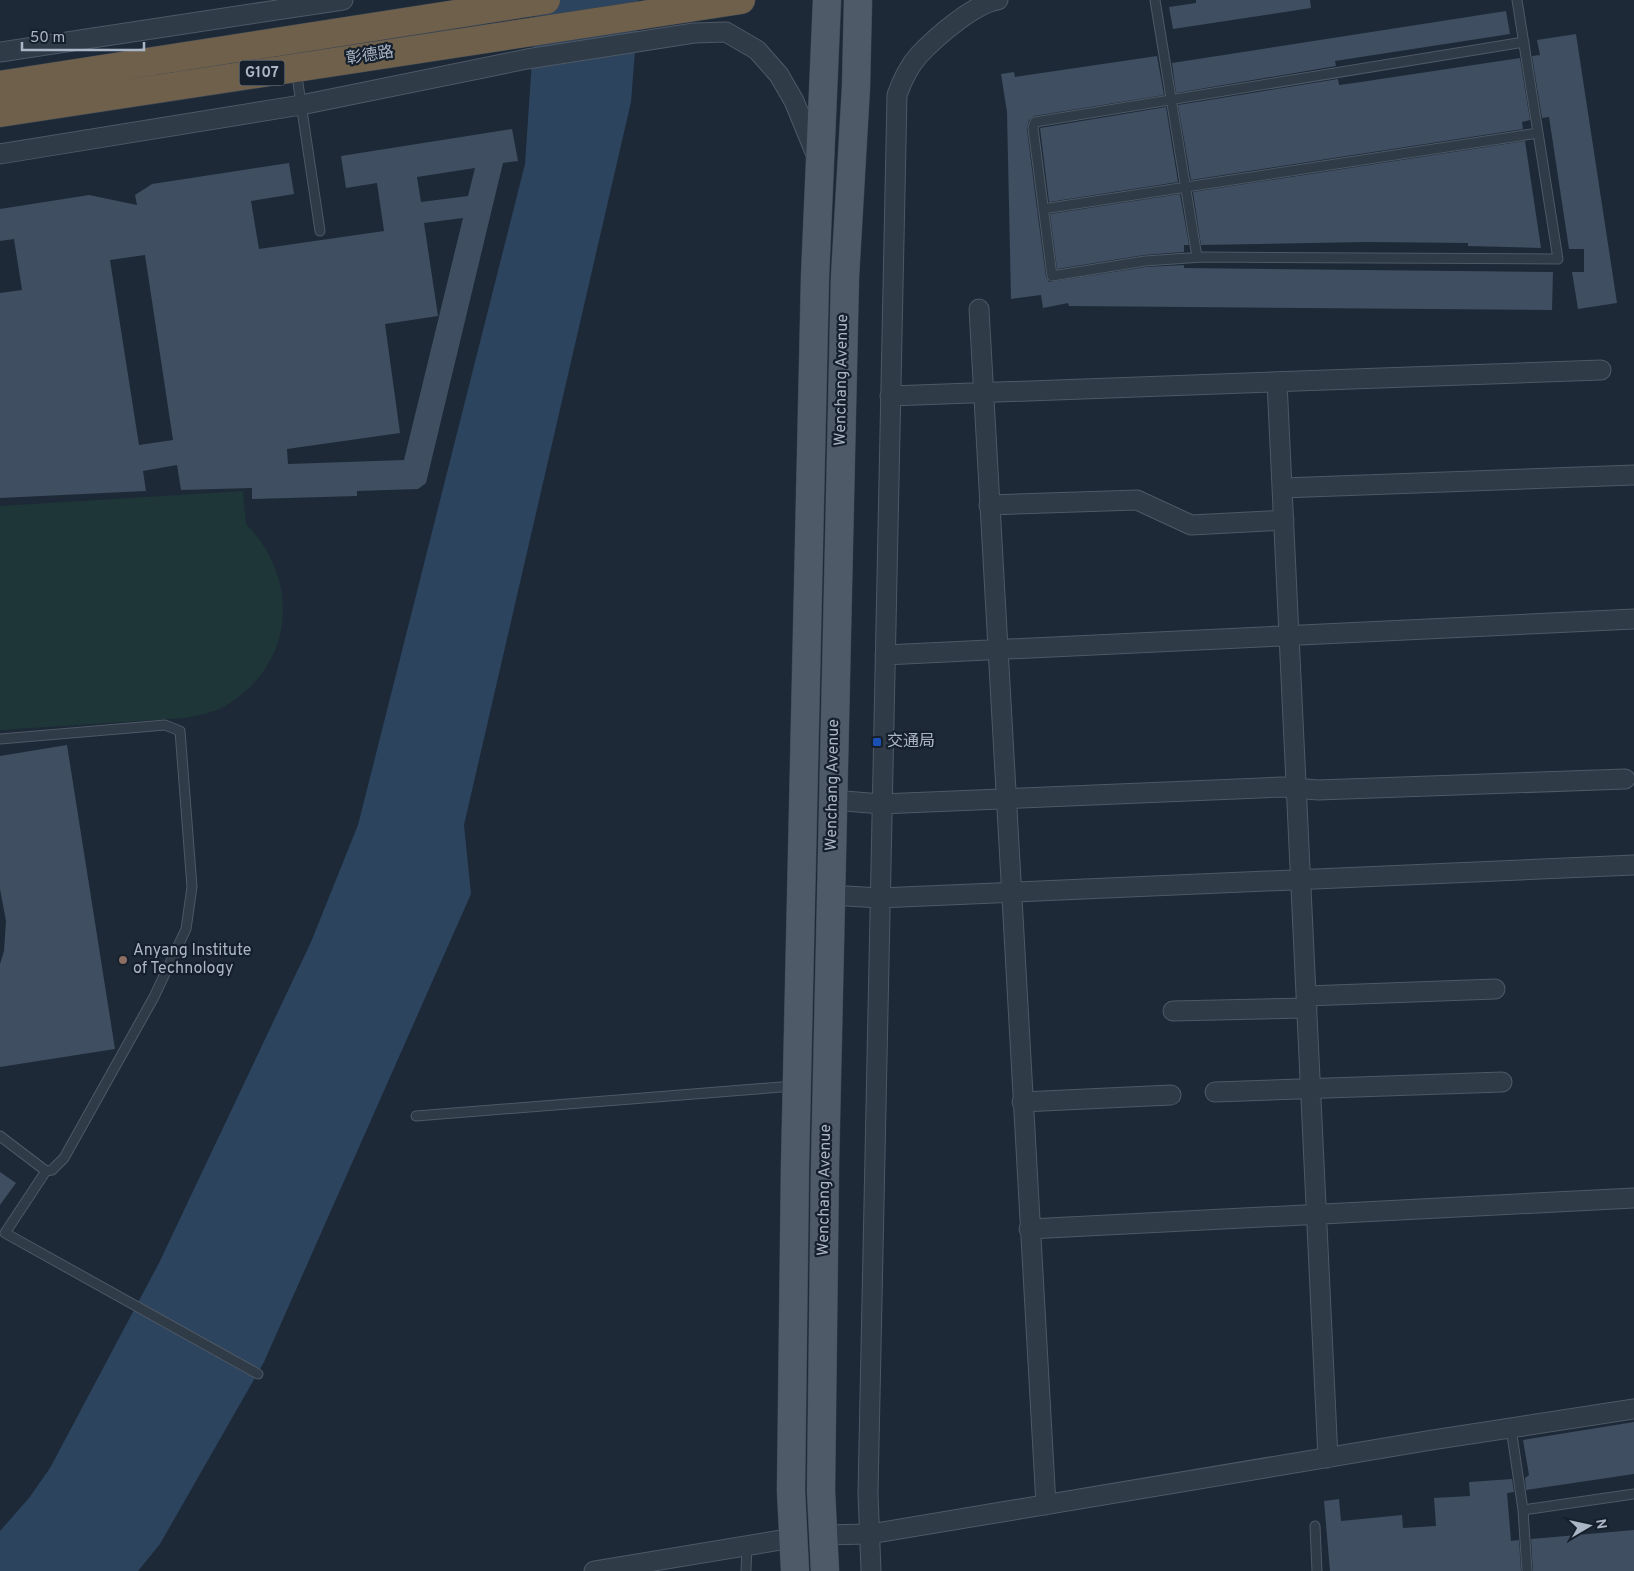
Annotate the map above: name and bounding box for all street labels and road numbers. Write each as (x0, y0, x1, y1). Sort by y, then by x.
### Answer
street label: 彰德路 (345, 42, 395, 70)
road number: G107 (240, 60, 284, 86)
street label: Wenchang Avenue (831, 314, 853, 446)
street label: Wenchang Avenue (822, 719, 844, 851)
street label: Wenchang Avenue (814, 1124, 836, 1256)

